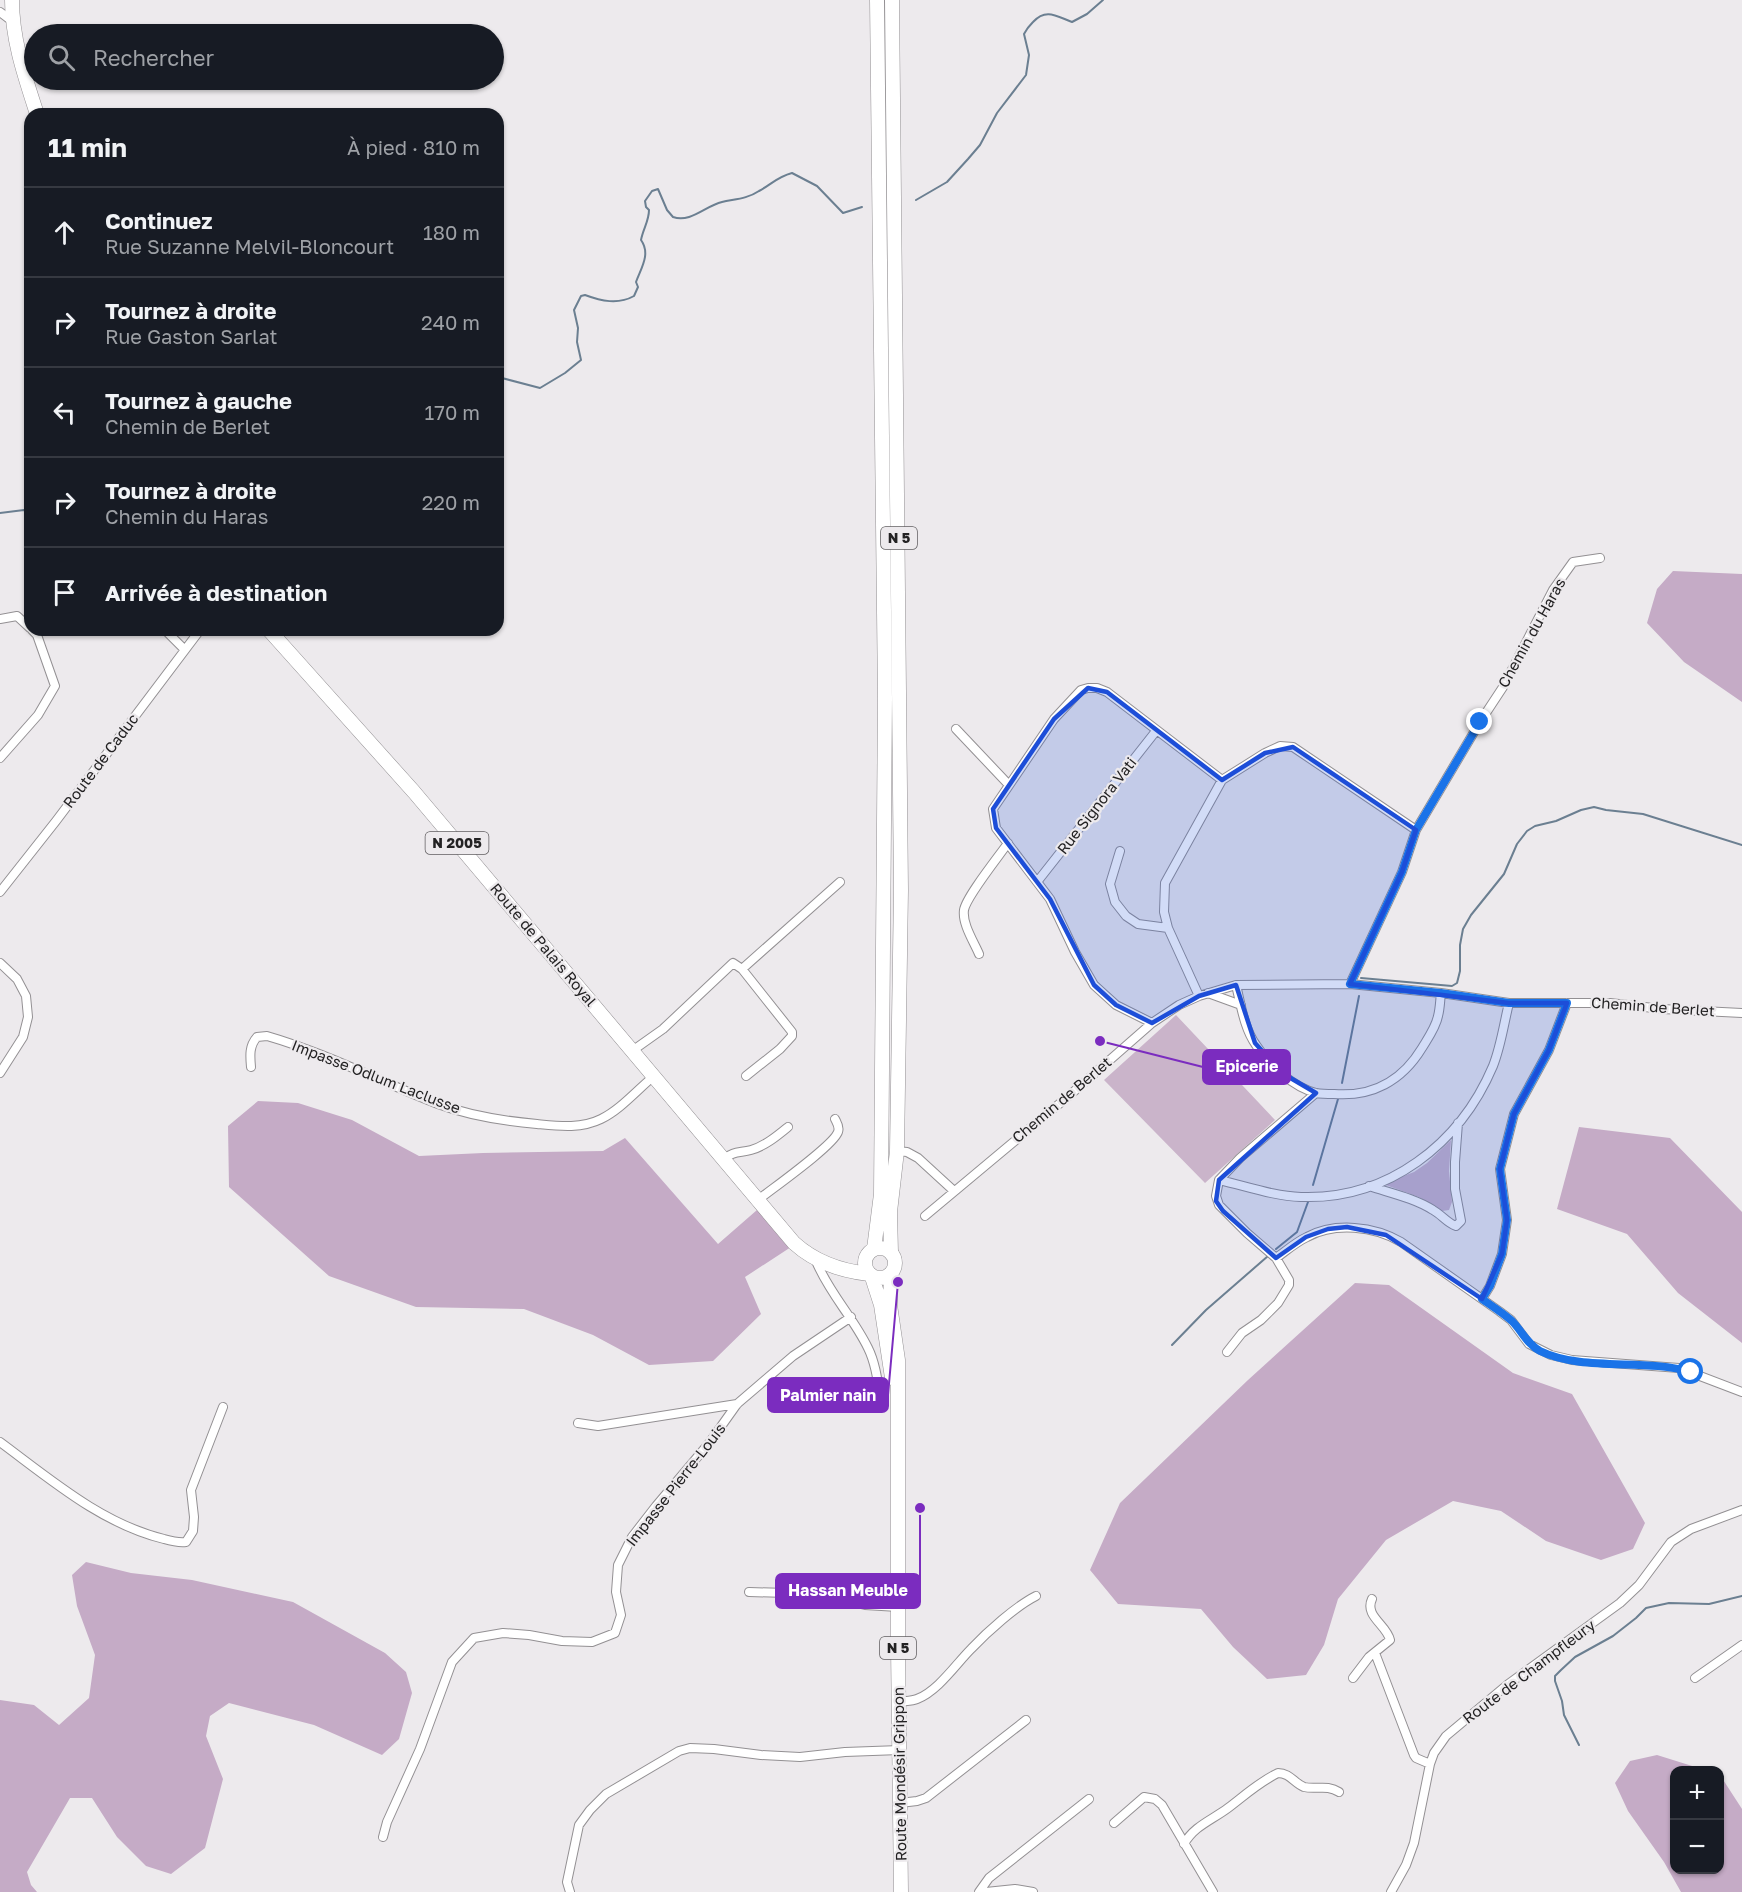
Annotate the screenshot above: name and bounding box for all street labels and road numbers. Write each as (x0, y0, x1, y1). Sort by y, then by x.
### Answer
road number: N 5 (881, 527, 917, 549)
street label: Chemin du Haras (1494, 575, 1569, 690)
street label: Route de Caduc (59, 710, 142, 811)
street label: Rue Signora Vati (1053, 753, 1140, 857)
road number: N 2005 (426, 832, 488, 854)
street label: Route de Palais Royal (487, 879, 601, 1010)
street label: Chemin de Berlet (1591, 993, 1716, 1019)
street label: Impasse Odlum Laclusse (290, 1036, 463, 1117)
street label: Chemin de Berlet (1008, 1052, 1115, 1146)
street label: Impasse Pierre-Louis (622, 1419, 729, 1549)
street label: Route de Champfleury (1459, 1615, 1599, 1727)
road number: N 5 (880, 1637, 916, 1659)
street label: Route Mondésir Grippon (888, 1687, 910, 1861)

